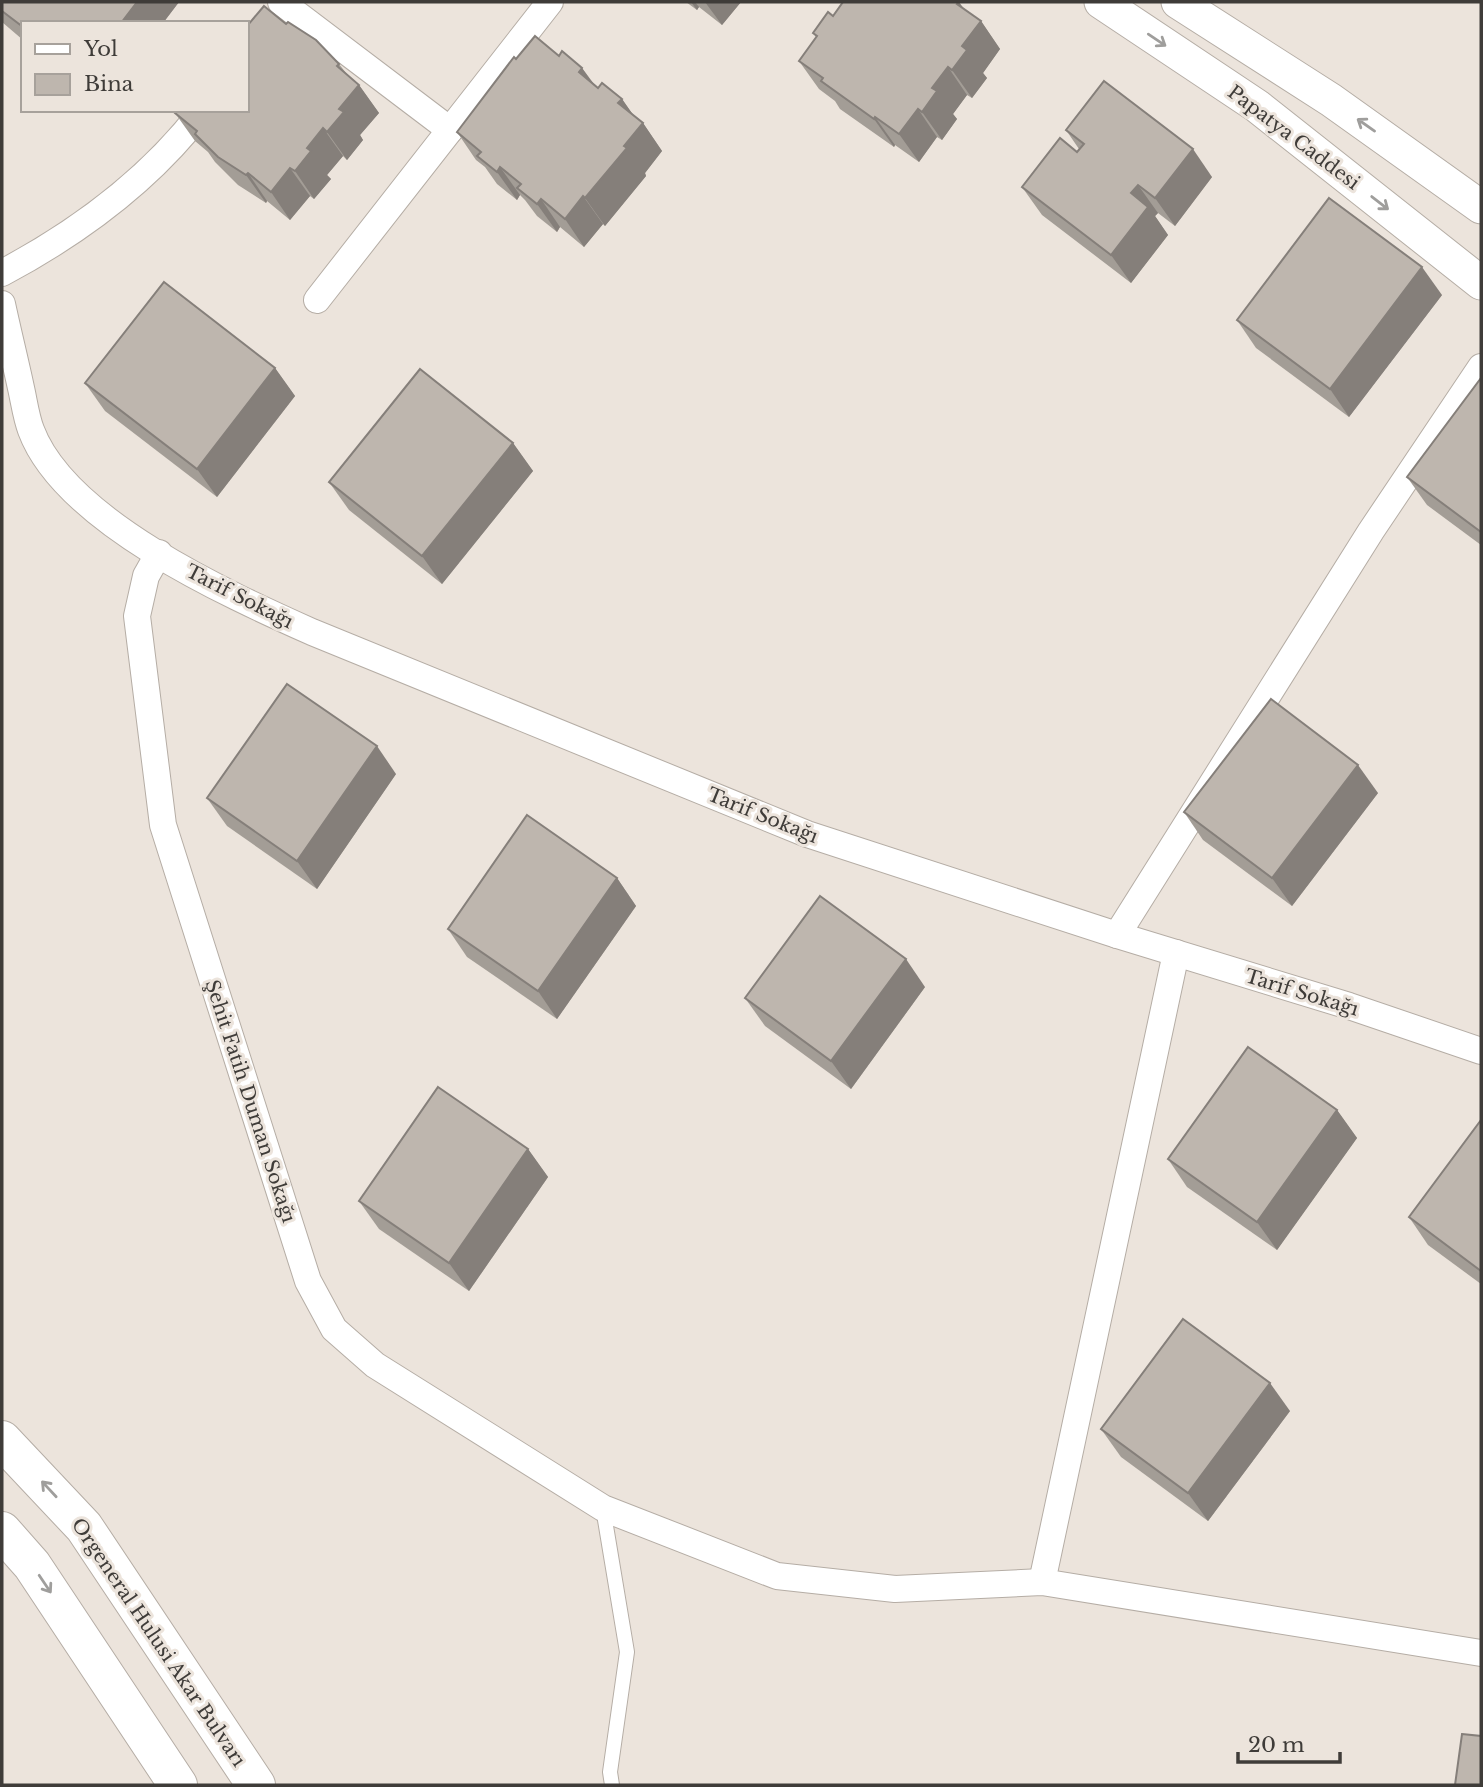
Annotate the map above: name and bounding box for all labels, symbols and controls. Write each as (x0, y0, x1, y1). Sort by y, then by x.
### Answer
legend (21, 21, 248, 112)
one-way arrow (1147, 33, 1167, 47)
text: Yol (83, 36, 118, 62)
text: Bina (84, 71, 134, 97)
street label: Papatya Caddesi (1223, 80, 1365, 195)
one-way arrow (1357, 118, 1376, 132)
one-way arrow (1371, 195, 1389, 211)
street label: Tarif Sokağı (182, 560, 298, 634)
street label: Tarif Sokağı (704, 783, 822, 848)
street label: Tarif Sokağı (1242, 964, 1362, 1021)
street label: Şehit Fatih Duman Sokağı (200, 977, 301, 1226)
one-way arrow (40, 1481, 57, 1498)
street label: Orgeneral Hulusi Akar Bulvarı (67, 1514, 251, 1771)
one-way arrow (38, 1573, 52, 1593)
scale bar (1238, 1720, 1340, 1764)
text: 20 m (1248, 1732, 1305, 1758)

